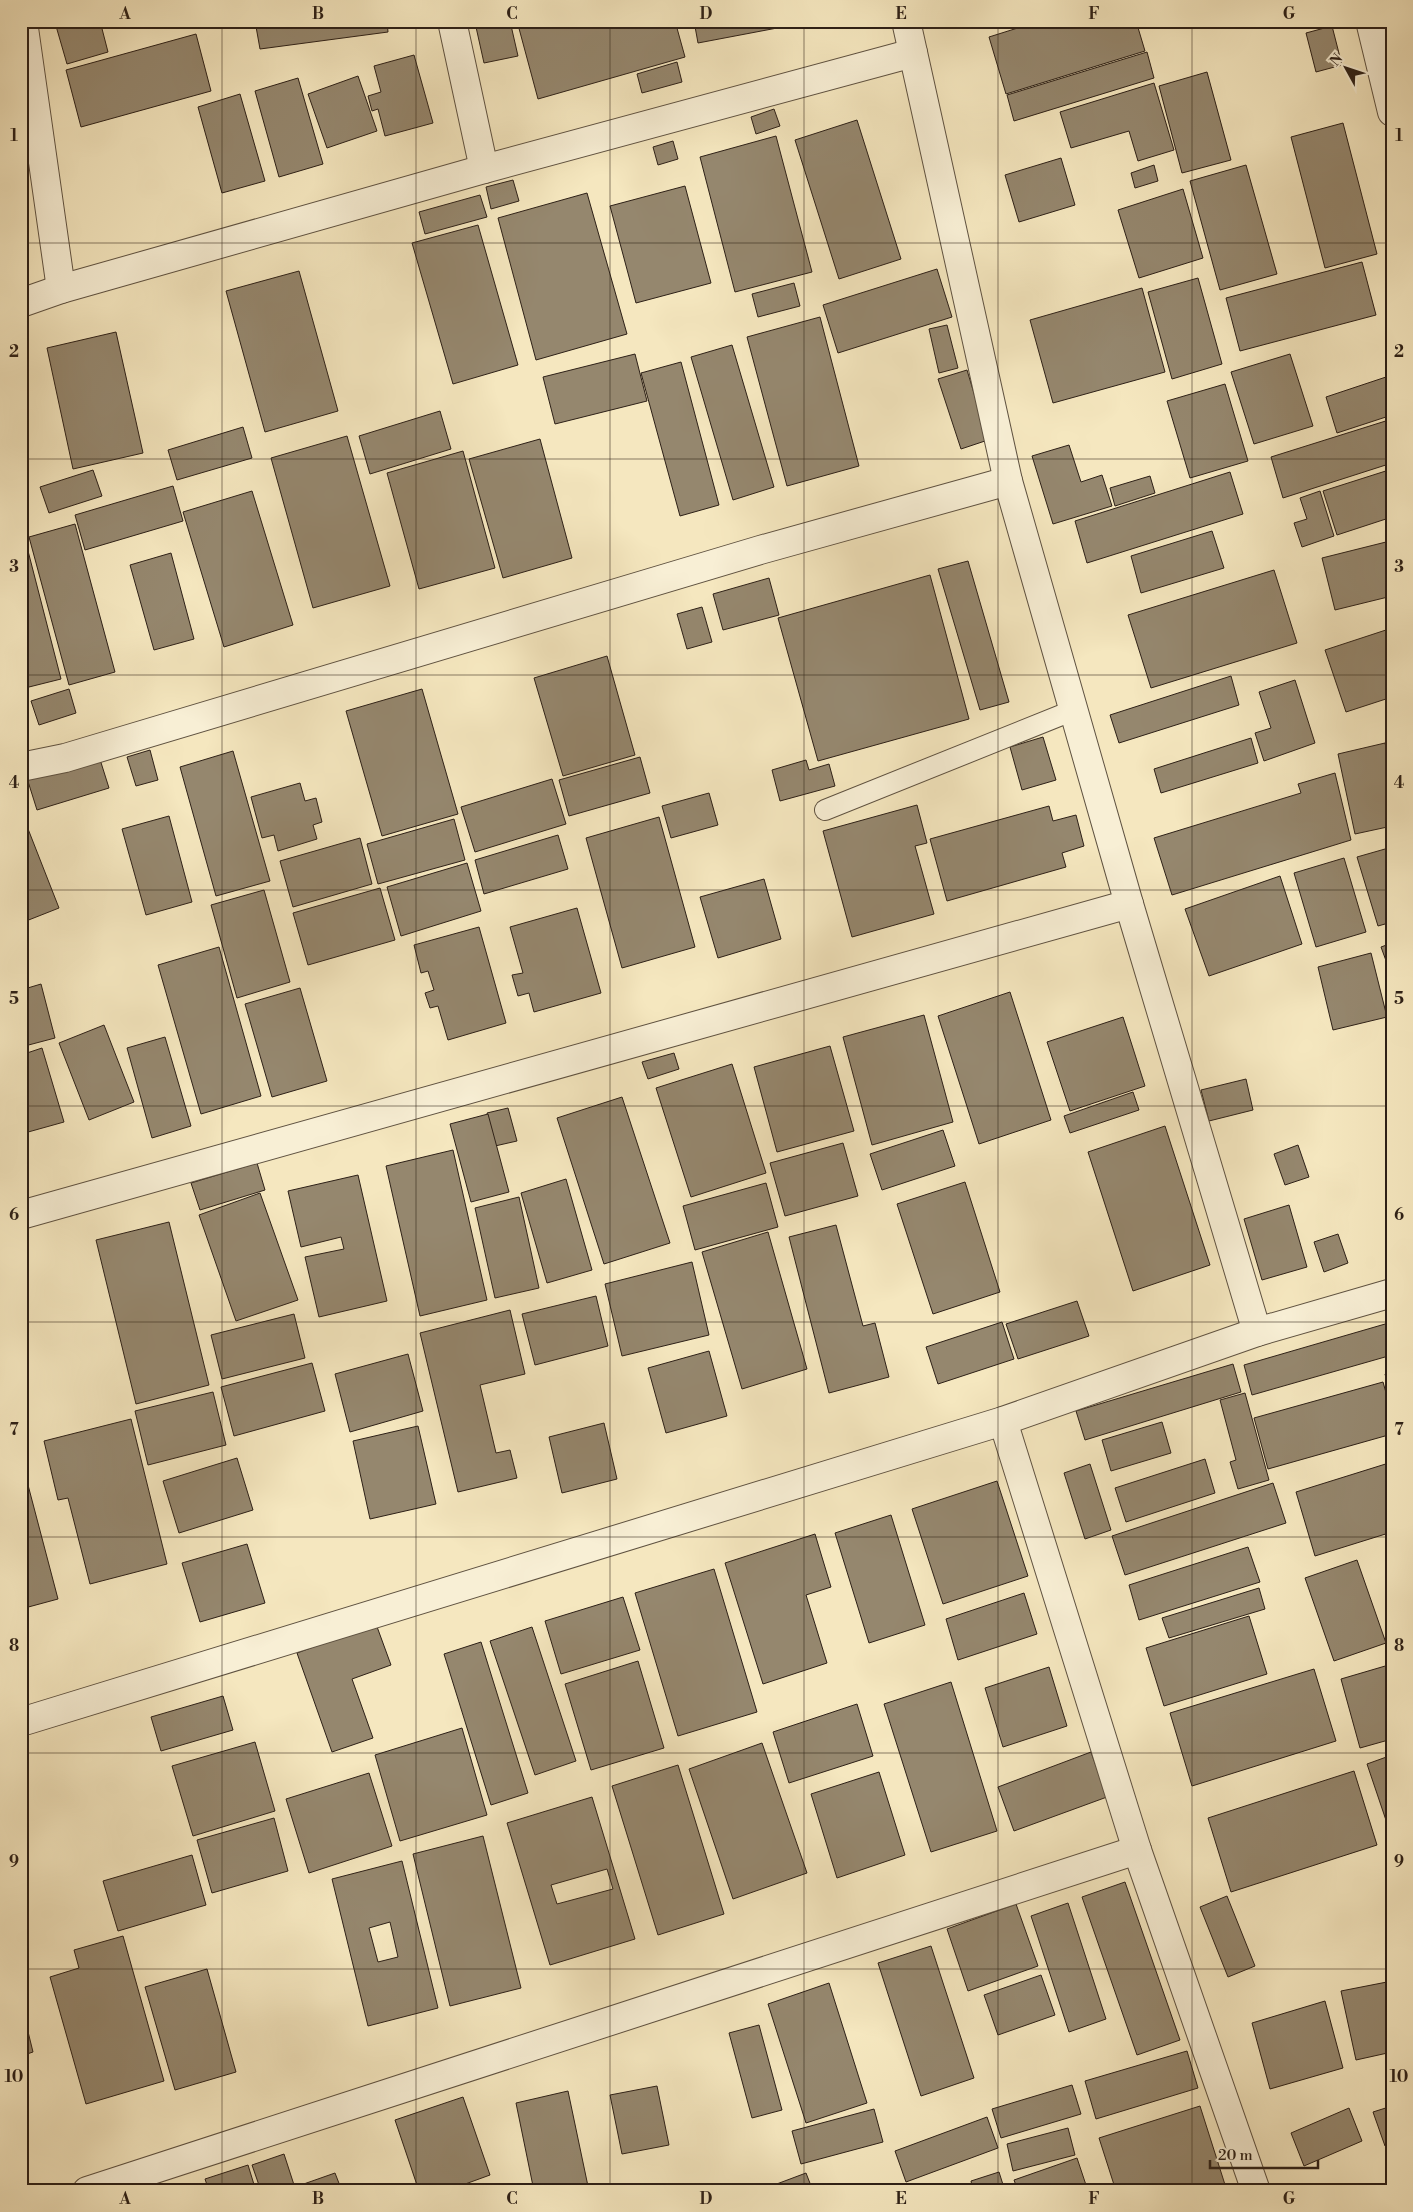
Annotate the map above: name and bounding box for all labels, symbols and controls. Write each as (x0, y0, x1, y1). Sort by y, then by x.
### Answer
text: A (118, 4, 131, 24)
text: B (312, 4, 324, 24)
text: C (506, 4, 518, 24)
text: D (700, 4, 713, 24)
text: E (895, 4, 907, 24)
text: F (1088, 4, 1100, 24)
text: G (1283, 4, 1296, 24)
north arrow (1320, 42, 1370, 92)
text: N (1326, 50, 1347, 70)
text: 1 (10, 126, 18, 146)
text: 1 (1395, 126, 1403, 146)
text: 2 (9, 342, 19, 362)
text: 2 (1394, 342, 1404, 362)
text: 3 (9, 557, 19, 577)
text: 3 (1394, 557, 1404, 577)
text: 4 (9, 773, 20, 793)
text: 4 (1394, 773, 1405, 793)
text: 5 (9, 989, 19, 1009)
text: 5 (1394, 989, 1404, 1009)
text: 6 (9, 1205, 19, 1225)
text: 6 (1394, 1205, 1404, 1225)
text: 7 (9, 1420, 19, 1440)
text: 7 (1394, 1420, 1404, 1440)
text: 8 (9, 1636, 19, 1656)
text: 8 (1394, 1636, 1404, 1656)
text: 9 (9, 1852, 19, 1872)
text: 9 (1394, 1852, 1404, 1872)
text: 10 (5, 2067, 23, 2087)
text: 10 (1390, 2067, 1408, 2087)
scale bar (1210, 2137, 1318, 2169)
text: 20 m (1218, 2146, 1253, 2165)
text: A (118, 2189, 131, 2209)
text: B (312, 2189, 324, 2209)
text: C (506, 2189, 518, 2209)
text: D (700, 2189, 713, 2209)
text: E (895, 2189, 907, 2209)
text: F (1088, 2189, 1100, 2209)
text: G (1283, 2189, 1296, 2209)

